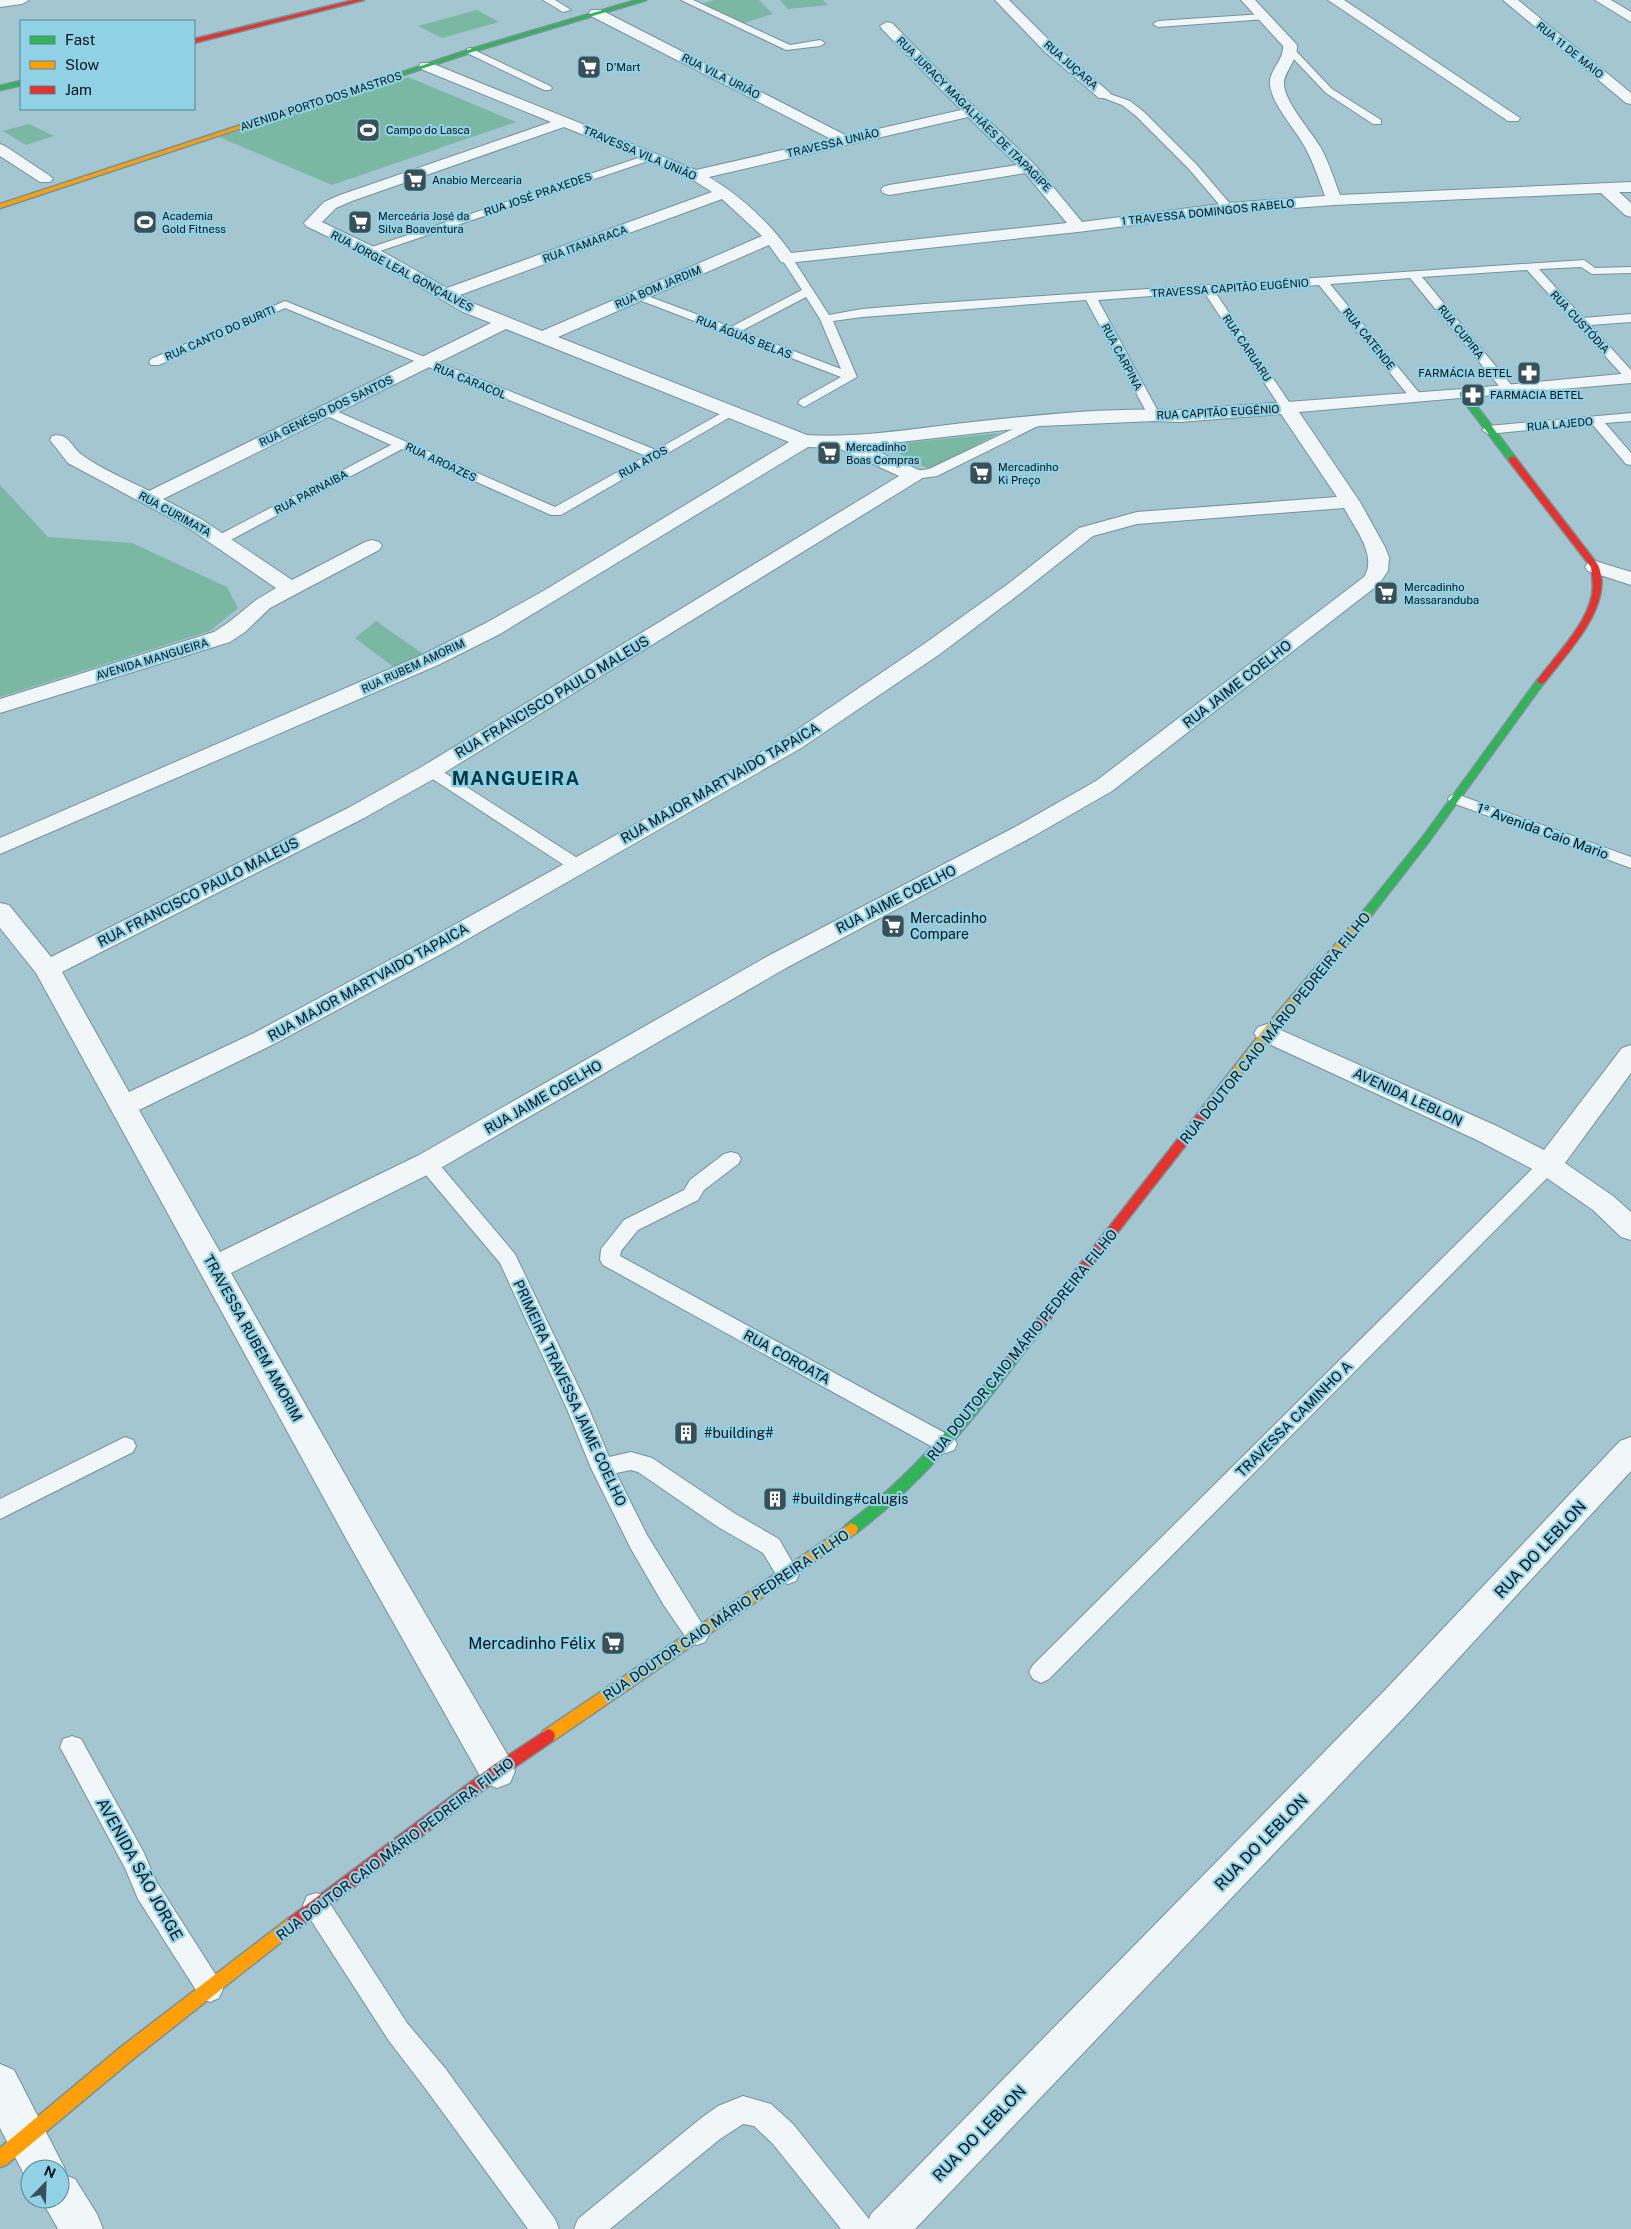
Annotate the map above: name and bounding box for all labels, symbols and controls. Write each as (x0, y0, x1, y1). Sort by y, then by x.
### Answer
street label: RUA 11 DE MAIO (1534, 19, 1606, 81)
legend (20, 20, 195, 110)
text: Fast (65, 31, 95, 48)
street label: RUA JURACY MAGALHÃES DE ITAPAGIPE (894, 34, 1054, 194)
street label: RUA JUÇARA (1041, 38, 1101, 93)
street label: RUA VILA URIÃO (680, 51, 762, 101)
supermarket icon: D'Mart (576, 54, 602, 80)
text: Slow (65, 56, 100, 73)
place label: D'Mart (606, 61, 641, 73)
street label: AVENIDA PORTO DOS MASTROS (239, 69, 403, 133)
text: Jam (65, 81, 92, 98)
sports icon: Campo do Lasca (355, 117, 381, 143)
place label: Campo do Lasca (386, 124, 469, 136)
street label: TRAVESSA VILA UNIÃO (582, 124, 698, 182)
street label: TRAVESSA UNIÃO (786, 127, 880, 159)
supermarket icon: Anabio Mercearia (402, 167, 428, 193)
street label: RUA JOSÉ PRAXEDES (482, 169, 593, 218)
place label: Anabio Mercearia (432, 174, 522, 186)
street label: 1 TRAVESSA DOMINGOS RABELO (1121, 197, 1295, 227)
sports icon: Academia Gold Fitness (132, 209, 158, 235)
supermarket icon: Merceária José da Silva Boaventura (347, 209, 373, 235)
place label: Academia Gold Fitness (162, 210, 226, 235)
place label: Merceária José da Silva Boaventura (378, 210, 469, 235)
street label: RUA ITAMARACA (541, 223, 629, 265)
street label: RUA JORGE LEAL GONÇALVES (328, 228, 475, 315)
street label: RUA BOM JARDIM (613, 263, 703, 311)
street label: TRAVESSA CAPITÃO EUGÊNIO (1151, 277, 1309, 299)
street label: RUA CUSTÓDIA (1548, 288, 1613, 356)
street label: RUA CANTO DO BURITI (163, 303, 277, 363)
street label: RUA CUPIRA (1436, 303, 1486, 361)
street label: RUA CATENDE (1341, 306, 1398, 372)
street label: RUA ÁGUAS BELAS (695, 312, 794, 361)
street label: RUA CARUARU (1220, 312, 1274, 384)
street label: RUA CARPINA (1099, 322, 1145, 393)
pharmacy icon: FARMÁCIA BETEL (1516, 360, 1542, 386)
street label: RUA CARACOL (432, 361, 508, 401)
place label: FARMÁCIA BETEL (1418, 366, 1512, 379)
street label: RUA GENÉSIO DOS SANTOS (257, 372, 395, 449)
pharmacy icon: FARMACIA BETEL (1460, 382, 1486, 408)
place label: FARMACIA BETEL (1490, 389, 1584, 401)
street label: RUA CAPITÃO EUGÊNIO (1156, 403, 1280, 421)
street label: RUA LAJEDO (1526, 415, 1594, 433)
street label: RUA AROAZES (404, 440, 478, 484)
supermarket icon: Mercadinho Boas Compras (816, 440, 842, 466)
place label: Mercadinho Boas Compras (846, 441, 920, 466)
street label: RUA ATOS (617, 444, 669, 480)
supermarket icon: Mercadinho Ki Preço (968, 460, 994, 486)
place label: Mercadinho Ki Preço (998, 461, 1058, 487)
street label: RUA PARNAIBA (272, 468, 350, 516)
street label: RUA CURIMATA (137, 489, 213, 539)
supermarket icon: Mercadinho Massaranduba (1373, 580, 1399, 606)
place label: Mercadinho Massaranduba (1404, 581, 1479, 606)
street label: RUA FRANCISCO PAULO MALEUS (452, 633, 652, 761)
street label: AVENIDA MANGUEIRA (94, 636, 210, 682)
street label: RUA RUBEM AMORIM (359, 637, 467, 695)
street label: RUA JAIME COELHO (1180, 637, 1294, 731)
street label: RUA MAJOR MARTVAIDO TAPAICA (618, 719, 822, 847)
district label: MANGUEIRA (452, 767, 580, 789)
street label: 1ª Avenida Caio Mario (1475, 800, 1611, 862)
street label: RUA FRANCISCO PAULO MALEUS (95, 834, 301, 950)
street label: RUA JAIME COELHO (833, 862, 959, 936)
street label: RUA DOUTOR CAIO MÁRIO PEDREIRA FILHO (1176, 908, 1373, 1147)
place label: Mercadinho Compare (910, 910, 987, 942)
supermarket icon: Mercadinho Compare (880, 913, 906, 939)
street label: RUA MAJOR MARTVAIDO TAPAICA (265, 920, 471, 1044)
street label: RUA JAIME COELHO (481, 1057, 605, 1137)
street label: AVENIDA LEBLON (1351, 1065, 1465, 1129)
street label: RUA DOUTOR CAIO MÁRIO PEDREIRA FILHO (923, 1225, 1120, 1464)
street label: TRAVESSA RUBEM AMORIM (200, 1252, 306, 1424)
street label: PRIMEIRA TRAVESSA JAIME COELHO (510, 1277, 630, 1509)
street label: RUA COROATA (741, 1327, 833, 1387)
street label: TRAVESSA CAMINHO A (1233, 1358, 1355, 1480)
building icon: #building# (673, 1420, 699, 1446)
place label: #building# (704, 1425, 774, 1441)
building icon: #building#calugis (762, 1486, 788, 1512)
place label: #building#calugis (792, 1491, 908, 1507)
street label: RUA DO LEBLON (1490, 1497, 1590, 1602)
street label: RUA DOUTOR CAIO MÁRIO PEDREIRA FILHO (599, 1526, 852, 1704)
supermarket icon: Mercadinho Félix (600, 1630, 626, 1656)
place label: Mercadinho Félix (468, 1634, 596, 1653)
street label: RUA DOUTOR CAIO MÁRIO PEDREIRA FILHO (273, 1754, 517, 1944)
street label: RUA DO LEBLON (1211, 1790, 1312, 1894)
street label: AVENIDA SÃO JORGE (92, 1794, 188, 1944)
street label: RUA DO LEBLON (929, 2081, 1030, 2185)
north arrow (20, 2159, 70, 2209)
text: N (42, 2163, 58, 2182)

